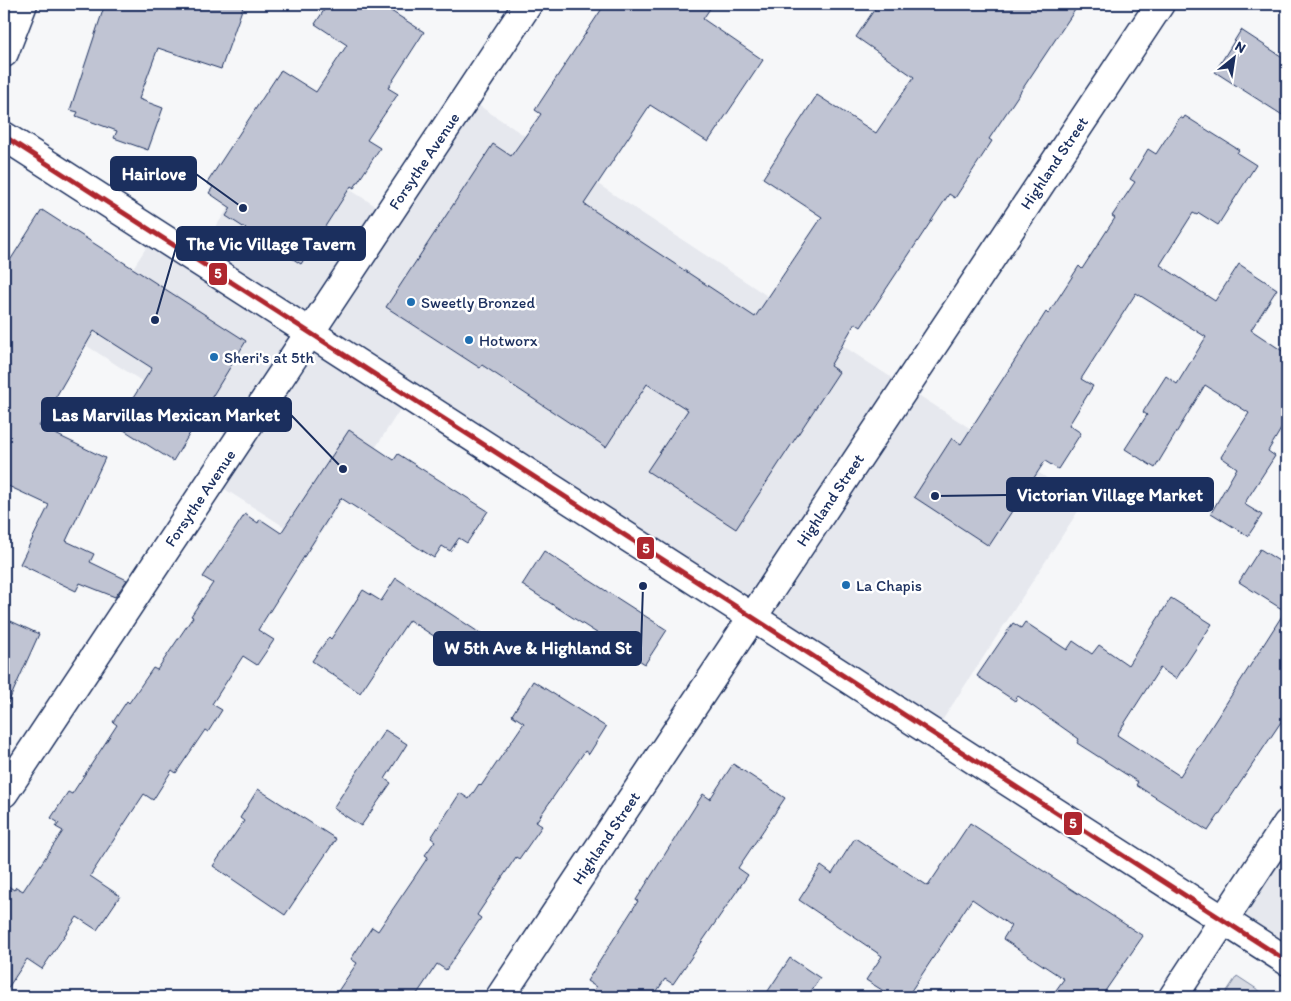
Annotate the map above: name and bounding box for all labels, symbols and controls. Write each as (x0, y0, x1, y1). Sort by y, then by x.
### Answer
north arrow (1208, 32, 1258, 82)
text: N (1232, 37, 1249, 57)
street label: Forsythe Avenue (384, 109, 464, 213)
street label: Highland Street (1016, 113, 1092, 213)
callout: Hairlove (111, 157, 196, 190)
text: Hairlove (122, 163, 187, 185)
callout: The Vic Village Tavern (177, 227, 365, 260)
text: The Vic Village Tavern (185, 233, 356, 255)
line badge: 5 (208, 262, 228, 286)
text: 5 (214, 265, 222, 282)
place label: Sweetly Bronzed (421, 293, 535, 312)
marker: Sweetly Bronzed (405, 296, 417, 308)
place label: Hotworx (479, 331, 538, 350)
marker: Hotworx (463, 334, 475, 346)
place label: Sheri's at 5th (224, 348, 314, 367)
marker: Sheri's at 5th (208, 351, 220, 363)
callout: Las Marvillas Mexican Market (42, 398, 291, 431)
text: Las Marvillas Mexican Market (52, 404, 280, 426)
street label: Forsythe Avenue (160, 446, 240, 550)
street label: Highland Street (792, 450, 868, 550)
callout: Victorian Village Market (1007, 478, 1213, 511)
text: Victorian Village Market (1017, 484, 1203, 506)
line badge: 5 (636, 536, 655, 560)
text: 5 (642, 540, 650, 557)
place label: La Chapis (856, 576, 922, 595)
marker: La Chapis (840, 579, 852, 591)
callout: W 5th Ave & Highland St (434, 632, 641, 665)
text: W 5th Ave & Highland St (444, 637, 632, 659)
street label: Highland Street (568, 788, 644, 888)
line badge: 5 (1063, 811, 1083, 836)
text: 5 (1069, 815, 1077, 832)

